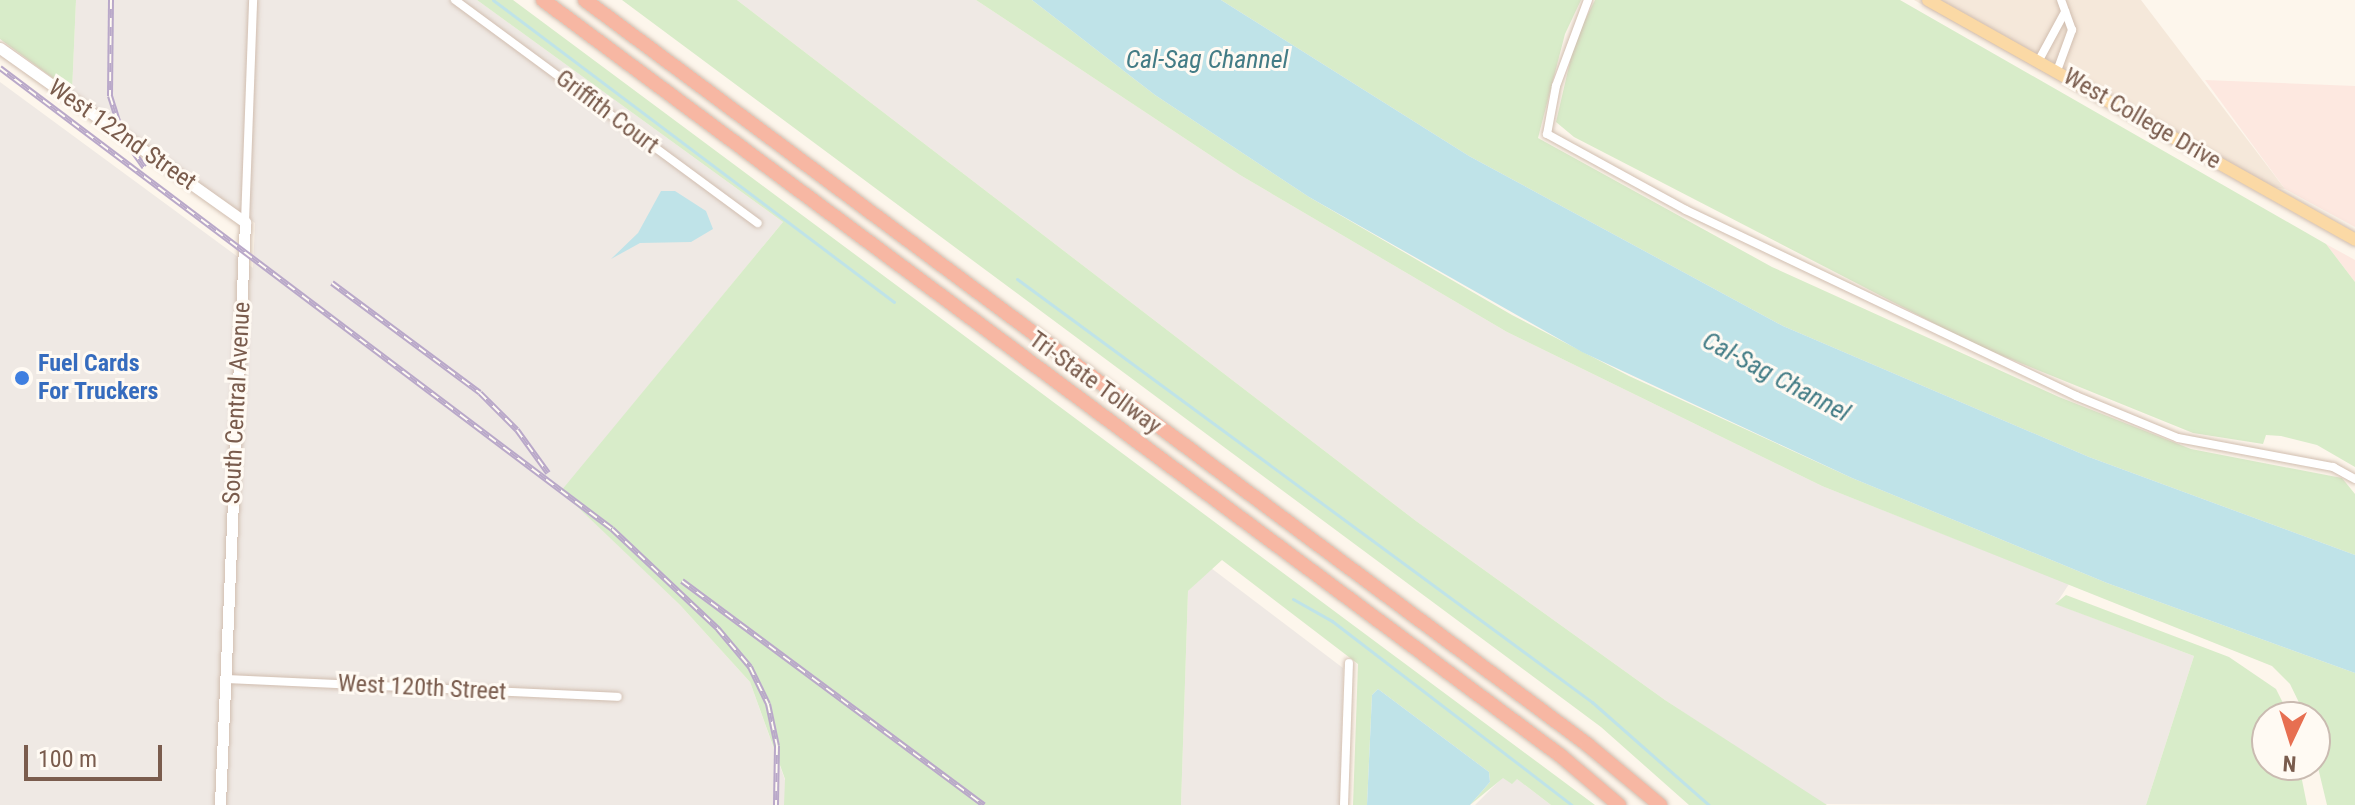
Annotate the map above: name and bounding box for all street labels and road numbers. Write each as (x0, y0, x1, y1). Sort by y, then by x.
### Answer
street label: West College Drive (2058, 62, 2226, 176)
street label: Griffith Court (550, 64, 664, 160)
street label: West 122nd Street (43, 73, 201, 197)
street label: South Central Avenue (217, 301, 257, 505)
street label: Tri-State Tollway (1023, 325, 1167, 441)
street label: West 120th Street (337, 669, 507, 707)

